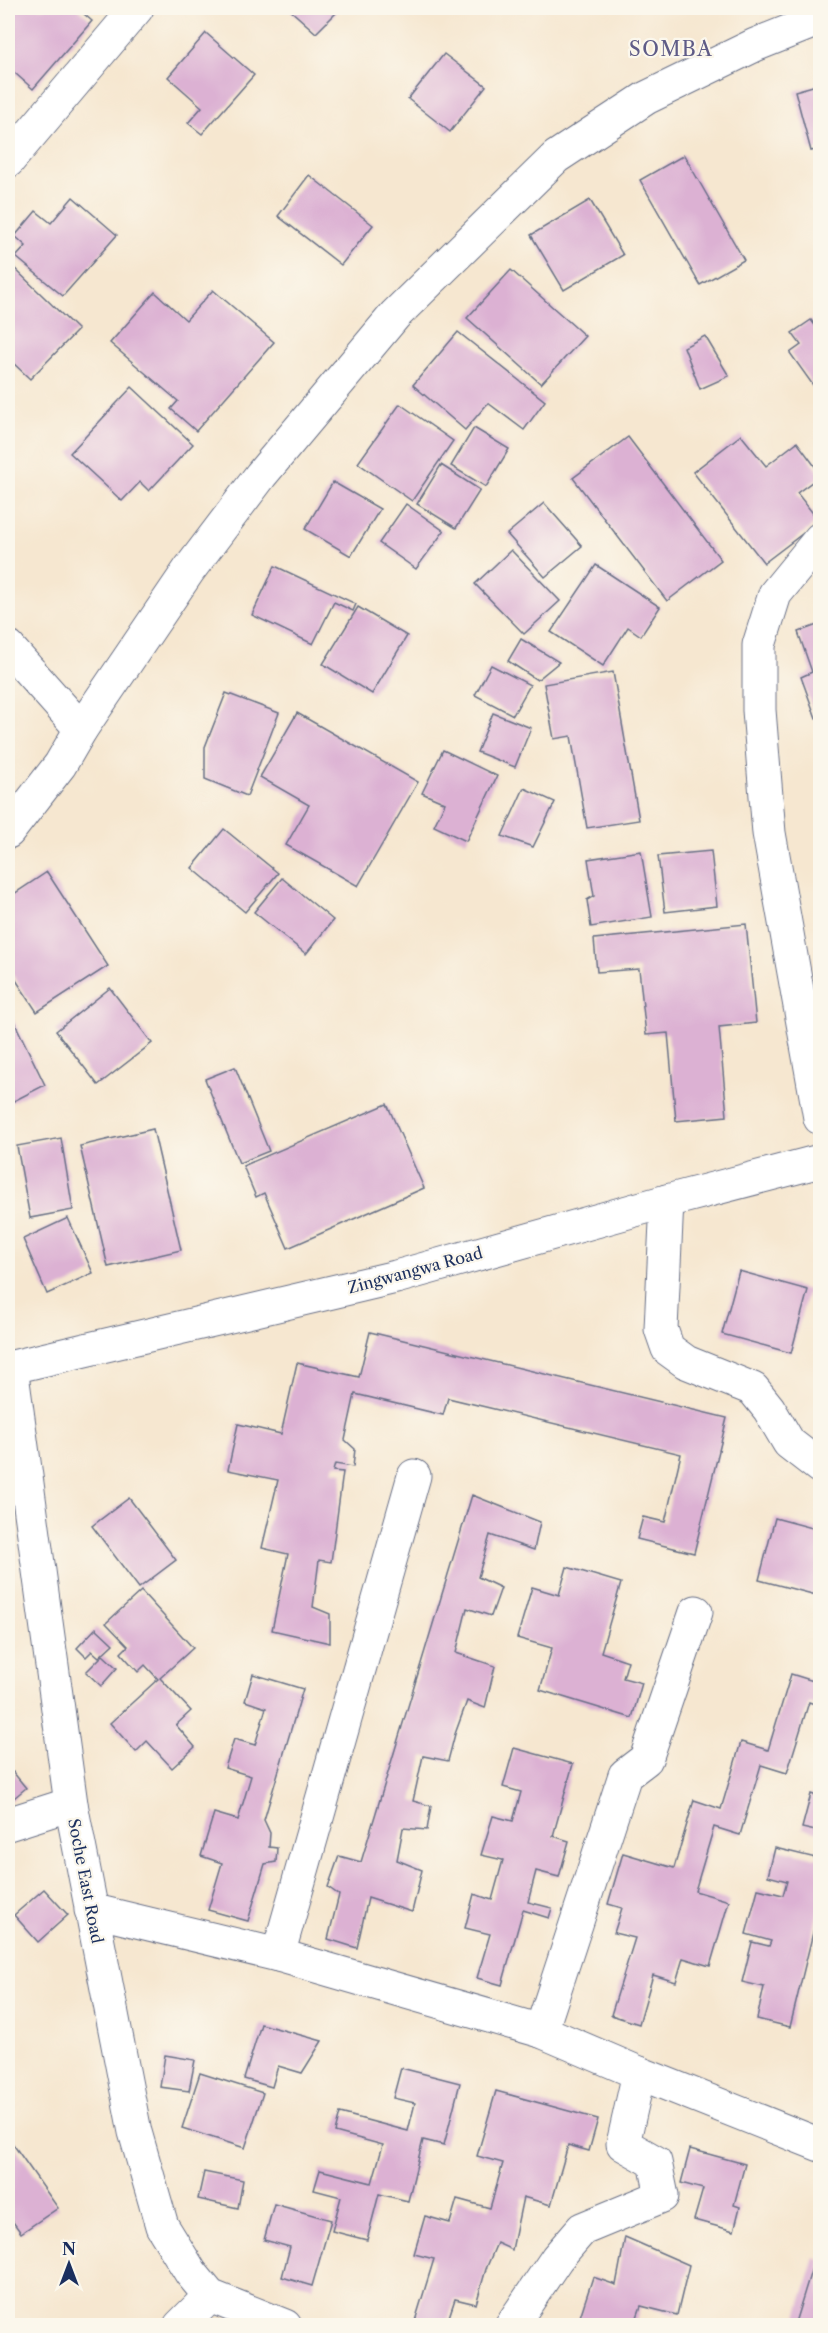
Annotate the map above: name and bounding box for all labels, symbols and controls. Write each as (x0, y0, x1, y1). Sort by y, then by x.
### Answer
district label: SOMBA (629, 37, 713, 61)
street label: Zingwangwa Road (345, 1242, 485, 1298)
street label: Soche East Road (64, 1817, 108, 1945)
north arrow (39, 2234, 99, 2294)
text: N (62, 2239, 76, 2259)

